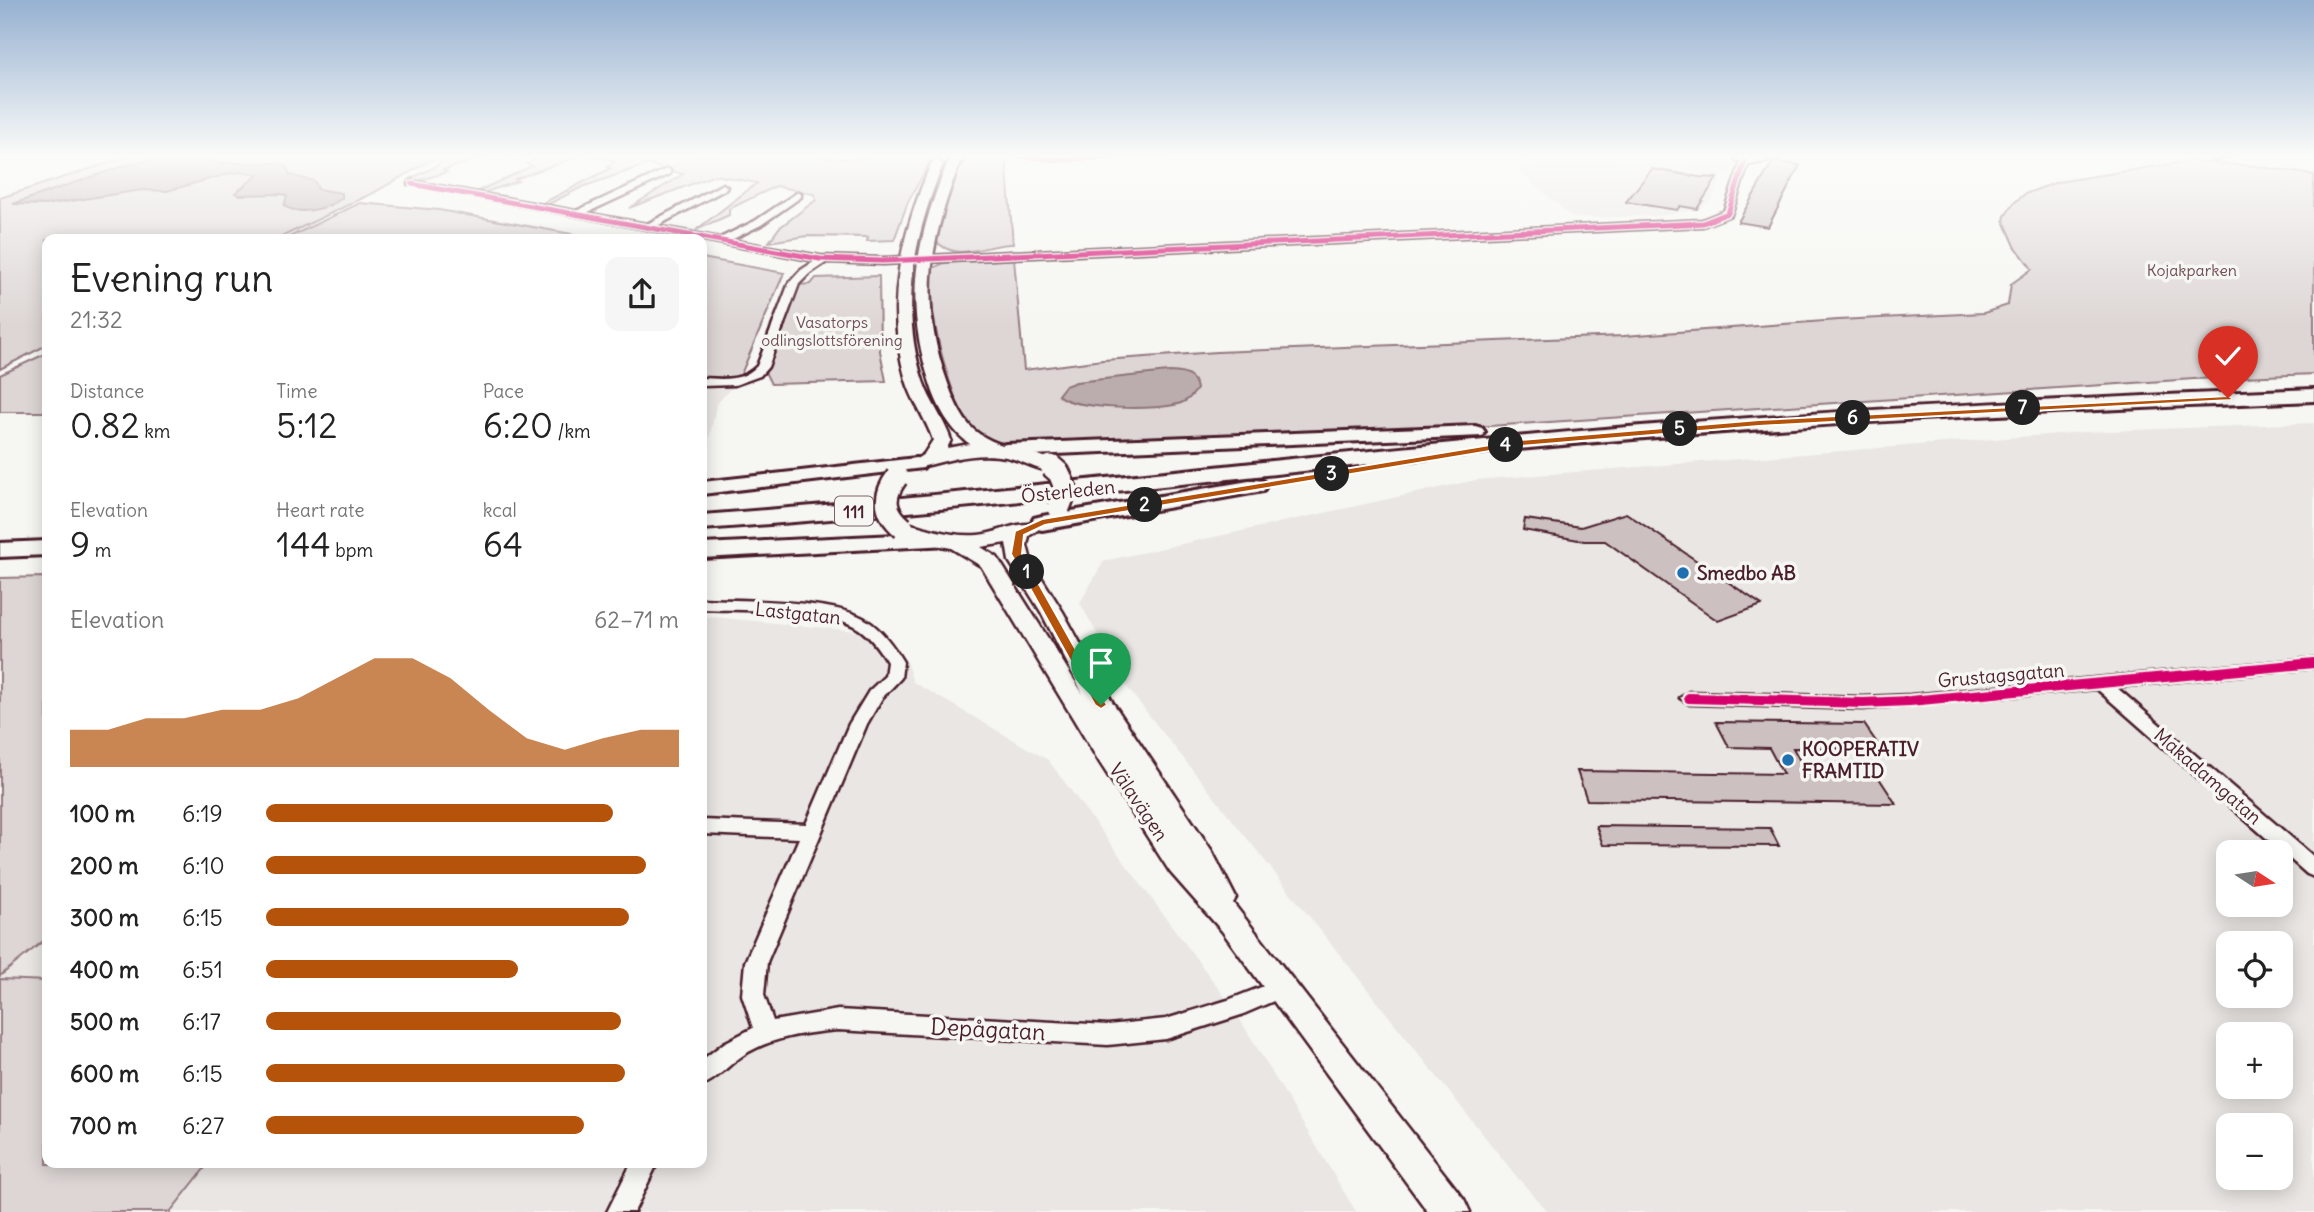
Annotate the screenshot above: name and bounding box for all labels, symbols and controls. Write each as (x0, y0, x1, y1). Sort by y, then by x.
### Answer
text: Evening run (70, 255, 273, 302)
button: share (605, 257, 679, 331)
park label: Kojakparken (2147, 260, 2237, 280)
text: 21:32 (70, 305, 123, 334)
park label: Vasatorps odlingslottsförening (761, 312, 903, 350)
pin (2198, 326, 2258, 398)
icon: check (2209, 337, 2247, 375)
text: Distance (70, 379, 144, 403)
text: Time (276, 379, 317, 403)
text: Pace (483, 379, 524, 403)
pin: 7 (2006, 390, 2040, 426)
text: 7 (2018, 395, 2027, 419)
pin: 6 (1836, 400, 1870, 436)
text: 0.82 (70, 403, 140, 447)
text: 5:12 (276, 403, 337, 447)
text: 6:20 (483, 403, 553, 447)
text: 6 (1847, 405, 1858, 429)
pin: 5 (1662, 412, 1698, 446)
text: 5 (1674, 416, 1685, 440)
text: km (140, 419, 171, 443)
text: /km (553, 419, 591, 443)
pin: 4 (1488, 428, 1524, 462)
text: 4 (1500, 432, 1511, 456)
pin: 3 (1314, 456, 1350, 491)
text: 3 (1326, 461, 1337, 485)
street label: Österleden (1020, 474, 1116, 508)
pin: 2 (1128, 488, 1162, 522)
text: 2 (1139, 492, 1150, 516)
road number: 111 (835, 496, 873, 526)
text: Elevation (70, 498, 148, 522)
text: Heart rate (276, 498, 364, 522)
text: kcal (483, 498, 517, 522)
text: 9 (70, 522, 90, 566)
text: 144 (276, 522, 331, 566)
text: 64 (483, 522, 523, 566)
text: m (90, 538, 111, 562)
text: bpm (331, 538, 373, 562)
pin: 1 (1010, 554, 1044, 590)
text: 1 (1023, 559, 1030, 583)
place label: Smedbo AB (1697, 561, 1796, 585)
marker: Smedbo AB (1675, 565, 1691, 581)
street label: Lastgatan (754, 597, 842, 629)
text: Elevation (70, 605, 164, 634)
text: 62–71 m (594, 605, 679, 634)
pin (1071, 633, 1131, 705)
icon: arrive (1082, 644, 1120, 682)
street label: Grustagsgatan (1937, 657, 2065, 693)
street label: Makadamgatan (2149, 723, 2267, 829)
place label: KOOPERATIV FRAMTID (1802, 737, 1919, 783)
marker: KOOPERATIV FRAMTID (1780, 752, 1796, 768)
street label: Välavägen (1104, 758, 1174, 846)
text: 100 m (70, 799, 135, 828)
text: 6:19 (182, 799, 223, 828)
north arrow (2216, 840, 2292, 917)
map controls (2216, 840, 2293, 1190)
text: 200 m (70, 851, 139, 880)
text: 6:10 (182, 851, 225, 880)
text: 300 m (70, 903, 139, 932)
text: 6:15 (182, 903, 223, 932)
button: locate (2216, 931, 2293, 1008)
text: 400 m (70, 955, 139, 984)
text: 6:51 (182, 955, 223, 984)
text: 500 m (70, 1007, 139, 1036)
text: 6:17 (182, 1007, 221, 1036)
street label: Depågatan (930, 1012, 1046, 1046)
button: + (2216, 1022, 2293, 1099)
text: 600 m (70, 1059, 139, 1088)
text: 6:15 (182, 1059, 223, 1088)
text: 700 m (70, 1111, 137, 1140)
text: 6:27 (182, 1111, 224, 1140)
button: − (2216, 1113, 2293, 1190)

